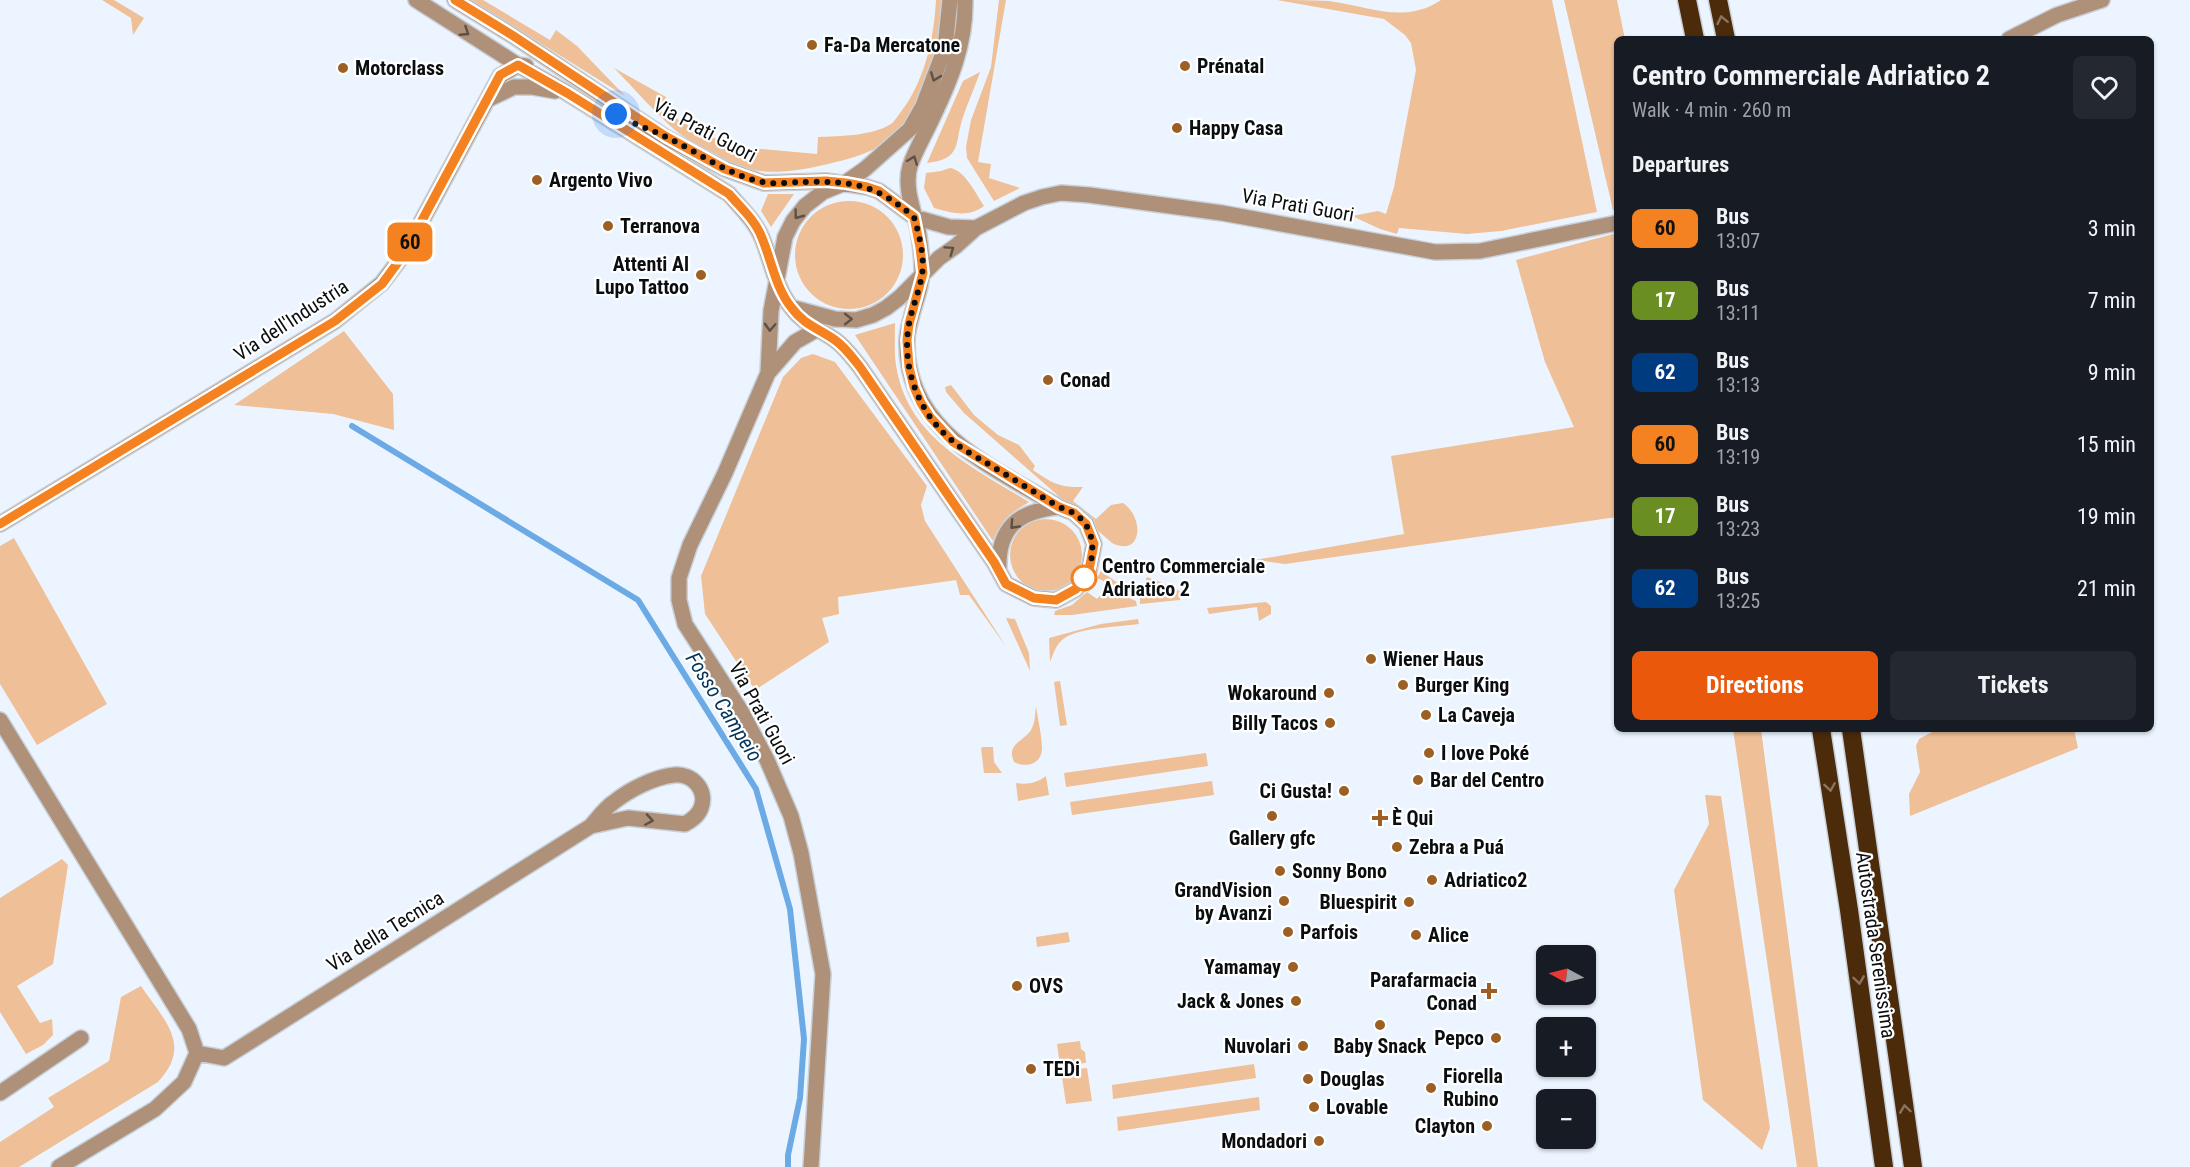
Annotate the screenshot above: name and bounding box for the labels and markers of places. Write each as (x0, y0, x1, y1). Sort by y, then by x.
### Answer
place label: Fa-Da Mercatone (824, 33, 960, 57)
marker: Fa-Da Mercatone (805, 38, 819, 52)
place label: Prénatal (1197, 54, 1264, 78)
place label: Motorclass (355, 56, 444, 80)
marker: Prénatal (1178, 59, 1192, 73)
marker: Motorclass (336, 61, 350, 75)
place label: Happy Casa (1189, 116, 1283, 140)
marker: Happy Casa (1170, 121, 1184, 135)
place label: Argento Vivo (549, 168, 653, 192)
marker: Argento Vivo (530, 173, 544, 187)
place label: Terranova (620, 214, 700, 238)
marker: Terranova (601, 219, 615, 233)
place label: Attenti Al Lupo Tattoo (595, 252, 689, 299)
marker: Attenti Al Lupo Tattoo (694, 268, 708, 282)
place label: Conad (1060, 368, 1111, 392)
marker: Conad (1041, 373, 1055, 387)
place label: Centro Commerciale Adriatico 2 (1102, 554, 1265, 601)
marker: Centro Commerciale Adriatico 2 (1071, 565, 1097, 591)
place label: Wiener Haus (1383, 647, 1484, 671)
marker: Wiener Haus (1364, 652, 1378, 666)
place label: Burger King (1415, 673, 1509, 697)
marker: Burger King (1396, 678, 1410, 692)
place label: Wokaround (1228, 681, 1317, 705)
marker: Wokaround (1322, 686, 1336, 700)
place label: La Caveja (1438, 703, 1515, 727)
marker: La Caveja (1419, 708, 1433, 722)
place label: Billy Tacos (1232, 711, 1318, 735)
marker: Billy Tacos (1323, 716, 1337, 730)
place label: I love Poké (1441, 741, 1529, 765)
marker: I love Poké (1422, 746, 1436, 760)
place label: Bar del Centro (1430, 768, 1544, 792)
marker: Bar del Centro (1411, 773, 1425, 787)
place label: Ci Gusta! (1260, 779, 1332, 803)
marker: Ci Gusta! (1337, 784, 1351, 798)
place label: È Qui (1392, 806, 1433, 830)
marker: Gallery gfc (1265, 809, 1279, 823)
marker: È Qui (1373, 811, 1387, 825)
place label: Gallery gfc (1229, 826, 1315, 850)
place label: Zebra a Puá (1409, 835, 1504, 859)
marker: Zebra a Puá (1390, 840, 1404, 854)
place label: Sonny Bono (1292, 859, 1387, 883)
marker: Sonny Bono (1273, 864, 1287, 878)
place label: Adriatico2 (1444, 868, 1527, 892)
marker: Adriatico2 (1425, 873, 1439, 887)
place label: GrandVision by Avanzi (1174, 878, 1272, 925)
place label: Bluespirit (1320, 890, 1397, 914)
marker: GrandVision by Avanzi (1277, 894, 1291, 908)
marker: Bluespirit (1402, 895, 1416, 909)
place label: Parfois (1300, 920, 1358, 944)
place label: Alice (1428, 923, 1469, 947)
marker: Parfois (1281, 925, 1295, 939)
marker: Alice (1409, 928, 1423, 942)
place label: Yamamay (1204, 955, 1281, 979)
marker: Yamamay (1286, 960, 1300, 974)
place label: Parafarmacia Conad (1370, 968, 1477, 1015)
place label: OVS (1029, 974, 1063, 998)
marker: OVS (1010, 979, 1024, 993)
marker: Parafarmacia Conad (1482, 984, 1496, 998)
place label: Jack & Jones (1177, 989, 1284, 1013)
marker: Jack & Jones (1289, 994, 1303, 1008)
marker: Baby Snack (1373, 1018, 1387, 1032)
place label: Pepco (1434, 1026, 1484, 1050)
marker: Pepco (1489, 1031, 1503, 1045)
place label: Nuvolari (1224, 1034, 1291, 1058)
place label: Baby Snack (1334, 1034, 1427, 1058)
marker: Nuvolari (1296, 1039, 1310, 1053)
place label: TEDi (1043, 1057, 1080, 1081)
marker: TEDi (1024, 1062, 1038, 1076)
place label: Fiorella Rubino (1443, 1064, 1503, 1111)
place label: Douglas (1320, 1067, 1385, 1091)
marker: Douglas (1301, 1072, 1315, 1086)
marker: Fiorella Rubino (1424, 1081, 1438, 1095)
place label: Lovable (1326, 1095, 1388, 1119)
marker: Lovable (1307, 1100, 1321, 1114)
place label: Clayton (1415, 1114, 1475, 1138)
marker: Clayton (1480, 1119, 1494, 1133)
place label: Mondadori (1221, 1129, 1307, 1153)
marker: Mondadori (1312, 1134, 1326, 1148)

